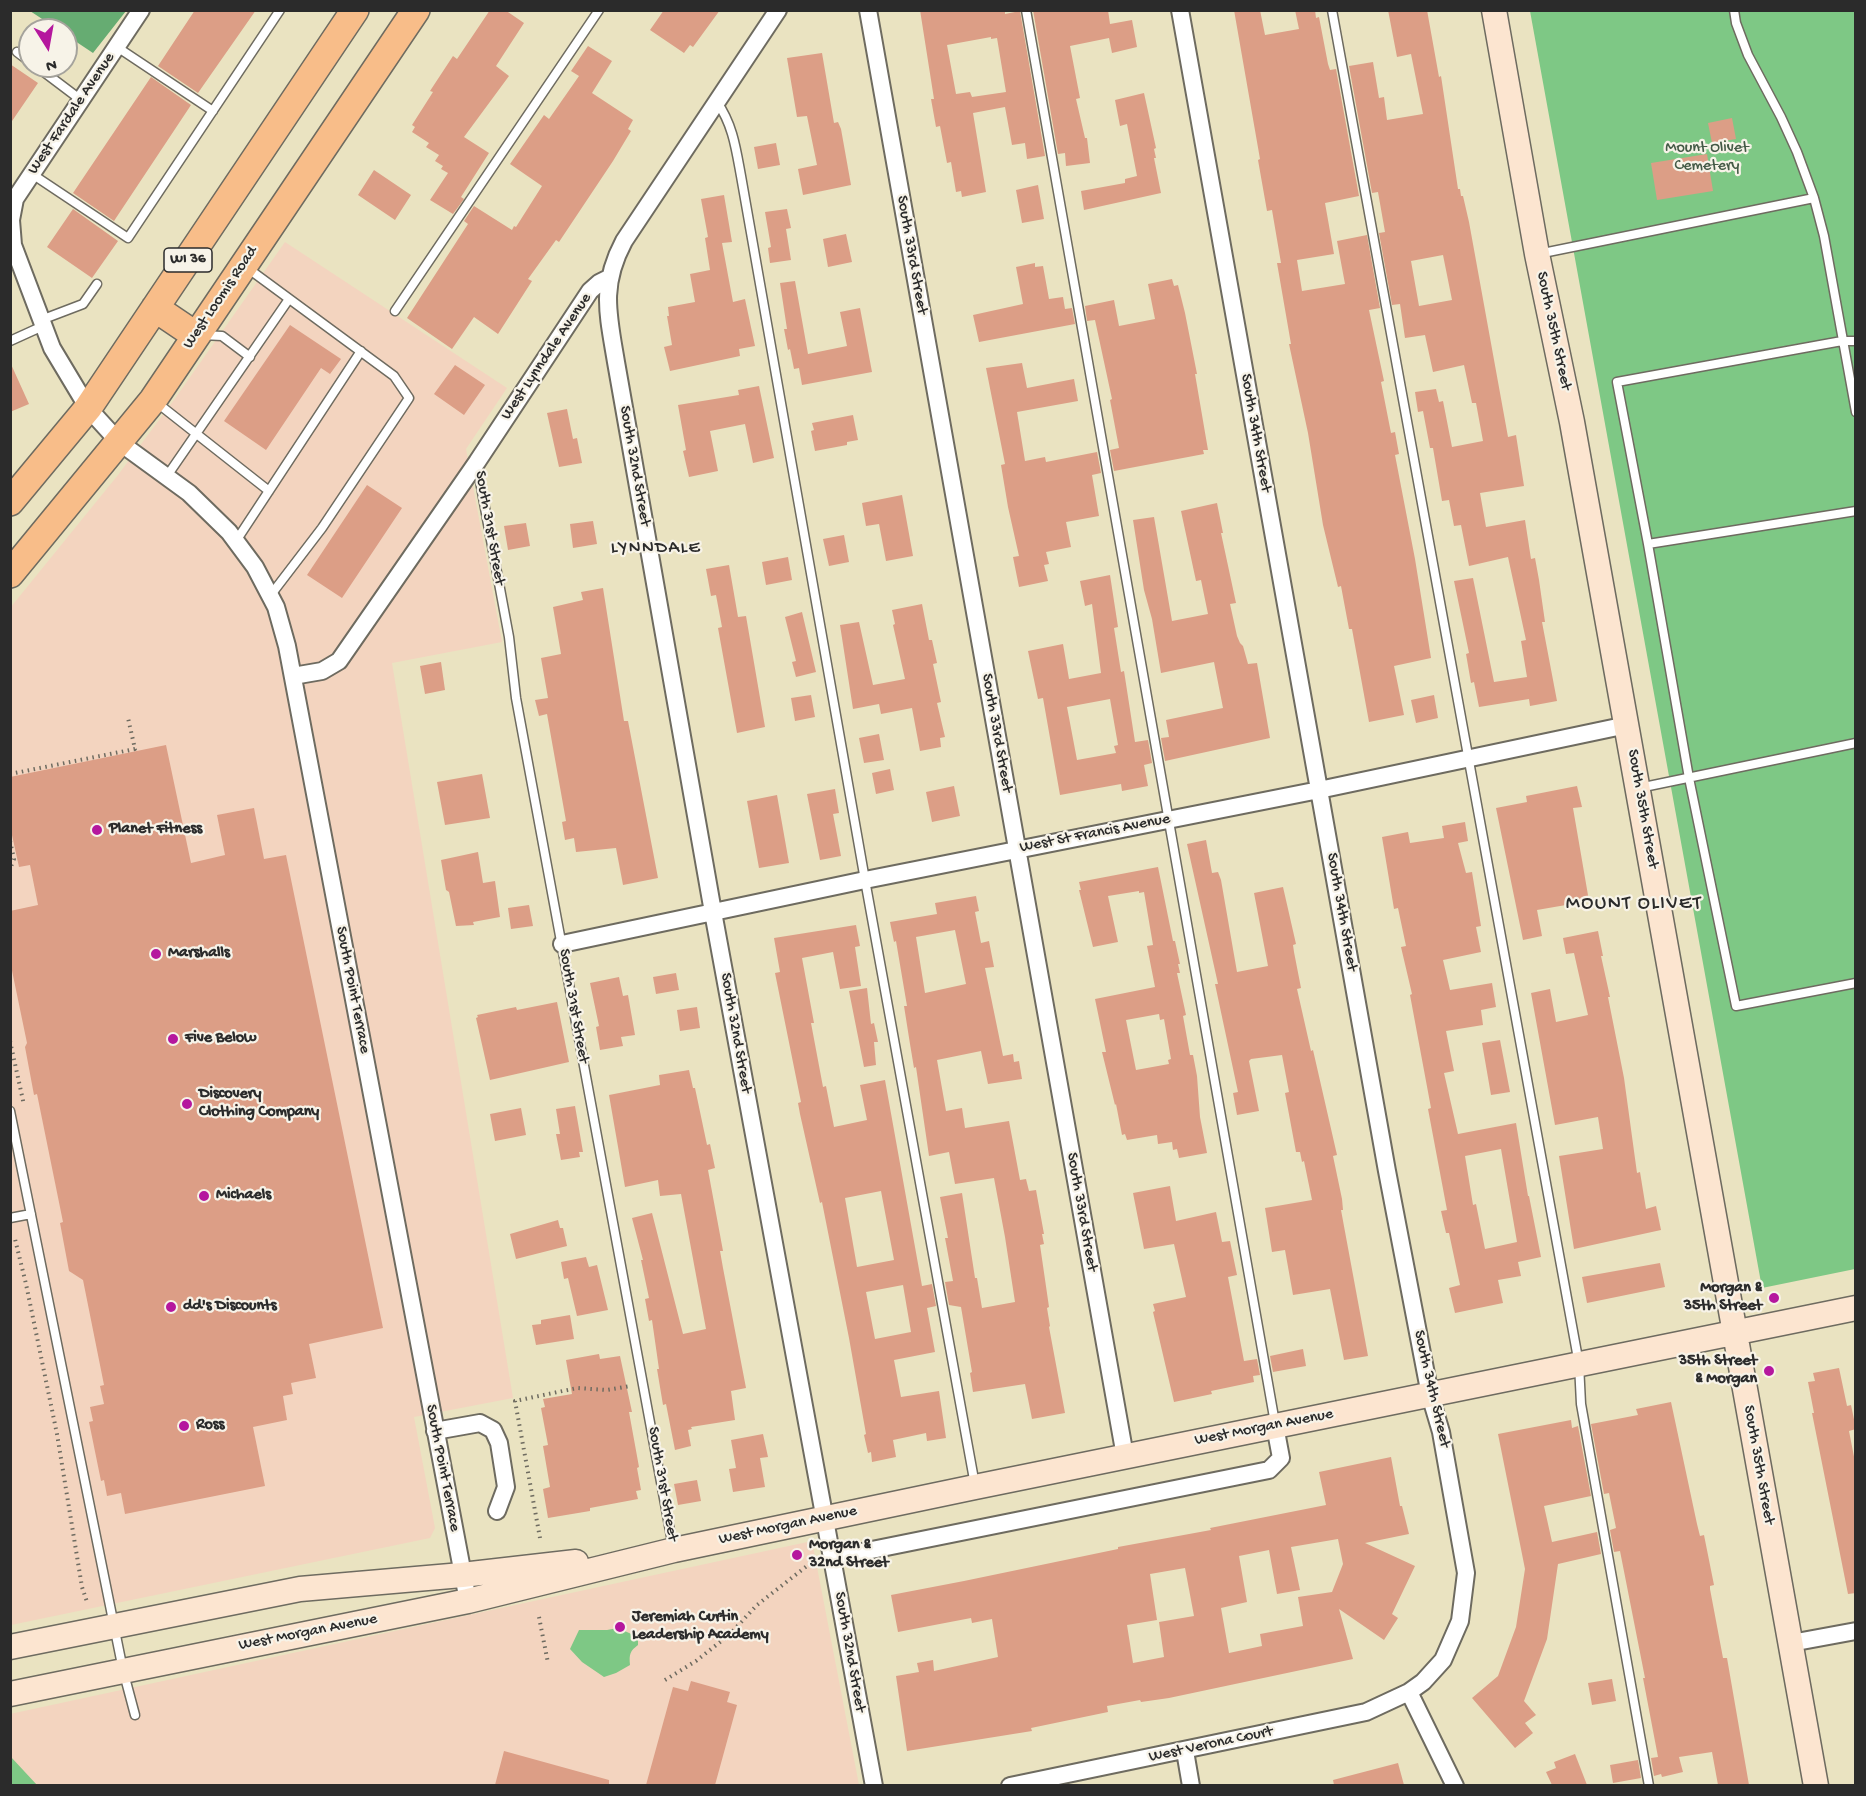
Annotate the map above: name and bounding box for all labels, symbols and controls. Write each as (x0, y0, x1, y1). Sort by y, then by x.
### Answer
north arrow (18, 18, 78, 78)
street label: West Fardale Avenue (24, 49, 120, 179)
text: N (44, 54, 58, 75)
park label: Mount Olivet Cemetery (1665, 139, 1749, 177)
street label: South 33rd Street (891, 194, 931, 316)
street label: West Loomis Road (179, 243, 263, 353)
road number: WI 36 (164, 248, 212, 272)
street label: South 35th Street (1531, 270, 1575, 392)
street label: West Lynndale Avenue (497, 290, 597, 424)
street label: South 34th Street (1235, 372, 1275, 494)
street label: South 32nd Street (614, 404, 654, 528)
street label: South 31st Street (469, 469, 509, 587)
district label: LYNNDALE (611, 538, 701, 560)
street label: South 33rd Street (976, 672, 1016, 794)
street label: South 35th Street (1622, 748, 1662, 870)
street label: West St Francis Avenue (1018, 810, 1172, 858)
place label: Planet Fitness (109, 820, 202, 840)
marker: Planet Fitness (90, 823, 104, 837)
street label: South 34th Street (1321, 851, 1361, 973)
district label: MOUNT OLIVET (1566, 893, 1702, 917)
street label: South Point Terrace (330, 925, 374, 1055)
place label: Marshalls (168, 944, 230, 964)
marker: Marshalls (149, 947, 163, 961)
street label: South 31st Street (553, 947, 593, 1065)
street label: South 32nd Street (715, 971, 755, 1095)
place label: Five Below (185, 1029, 256, 1049)
marker: Five Below (166, 1032, 180, 1046)
place label: Discovery Clothing Company (199, 1085, 319, 1123)
marker: Discovery Clothing Company (180, 1097, 194, 1111)
street label: South 33rd Street (1061, 1151, 1101, 1273)
place label: Michaels (216, 1186, 271, 1206)
marker: Michaels (197, 1189, 211, 1203)
place label: Morgan & 35th Street (1684, 1279, 1762, 1317)
marker: Morgan & 35th Street (1767, 1291, 1781, 1305)
place label: dd's Discounts (183, 1297, 277, 1317)
marker: dd's Discounts (164, 1300, 178, 1314)
street label: South 34th Street (1408, 1329, 1454, 1449)
place label: 35th Street & Morgan (1679, 1352, 1757, 1390)
marker: 35th Street & Morgan (1762, 1364, 1776, 1378)
street label: South Point Terrace (420, 1403, 464, 1533)
street label: South 35th Street (1738, 1404, 1778, 1526)
street label: West Morgan Avenue (1193, 1405, 1335, 1451)
place label: Ross (196, 1416, 224, 1436)
marker: Ross (177, 1419, 191, 1433)
street label: South 31st Street (642, 1425, 682, 1543)
street label: West Morgan Avenue (717, 1502, 859, 1550)
place label: Morgan & 32nd Street (809, 1536, 889, 1574)
marker: Morgan & 32nd Street (790, 1548, 804, 1562)
street label: South 32nd Street (829, 1590, 869, 1714)
place label: Jeremiah Curtin Leadership Academy (632, 1608, 769, 1646)
street label: West Morgan Avenue (237, 1610, 379, 1656)
marker: Jeremiah Curtin Leadership Academy (613, 1620, 627, 1634)
street label: West Verona Court (1147, 1722, 1275, 1768)

